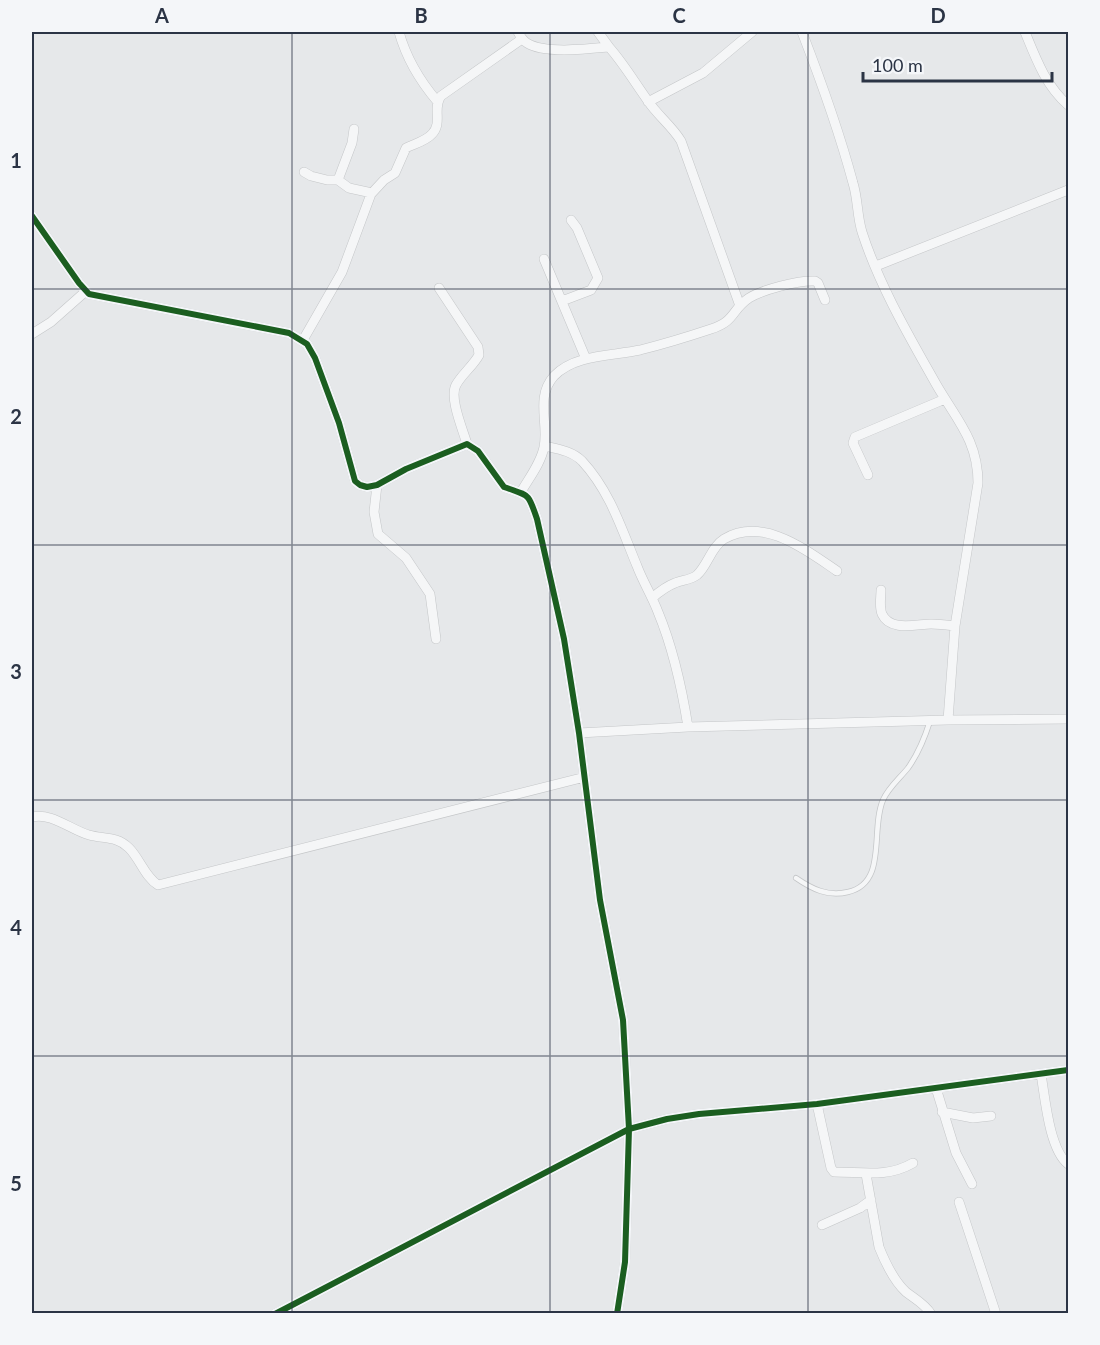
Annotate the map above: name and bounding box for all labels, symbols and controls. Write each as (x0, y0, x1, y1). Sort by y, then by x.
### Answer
text: A (154, 3, 169, 27)
text: B (414, 3, 428, 27)
text: C (672, 3, 686, 27)
text: D (930, 3, 946, 27)
scale bar (863, 45, 1052, 83)
text: 100 m (872, 54, 923, 76)
text: 1 (10, 148, 22, 172)
text: 2 (10, 404, 22, 428)
text: 3 (10, 659, 22, 683)
text: 4 (10, 915, 22, 939)
text: 5 (10, 1171, 22, 1195)

